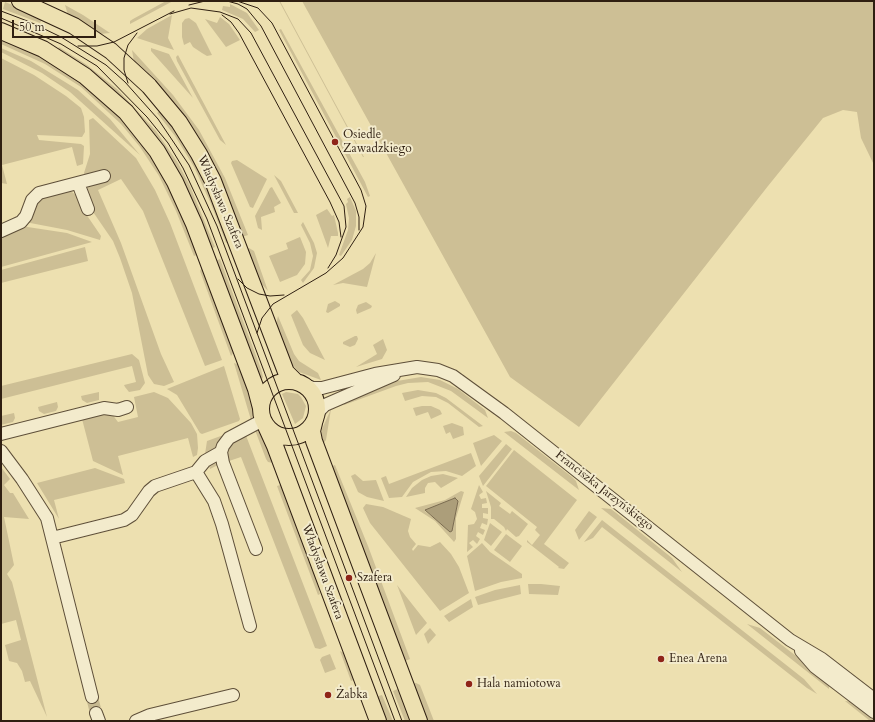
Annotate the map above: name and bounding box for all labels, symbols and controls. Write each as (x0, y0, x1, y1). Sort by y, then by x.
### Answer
scale bar (14, 12, 98, 38)
text: 50 m (19, 19, 45, 35)
place label: Osiedle Zawadzkiego (343, 128, 412, 156)
marker: Osiedle Zawadzkiego (330, 137, 340, 147)
street label: Władysława Szafera (194, 153, 246, 251)
street label: Franciszka Jarzyńskiego (552, 448, 656, 534)
street label: Władysława Szafera (298, 522, 346, 622)
place label: Szafera (357, 571, 392, 585)
marker: Szafera (344, 573, 354, 583)
place label: Enea Arena (669, 652, 727, 666)
marker: Enea Arena (656, 654, 666, 664)
place label: Hala namiotowa (477, 677, 561, 691)
marker: Hala namiotowa (464, 679, 474, 689)
place label: Żabka (336, 688, 368, 702)
marker: Żabka (323, 690, 333, 700)

